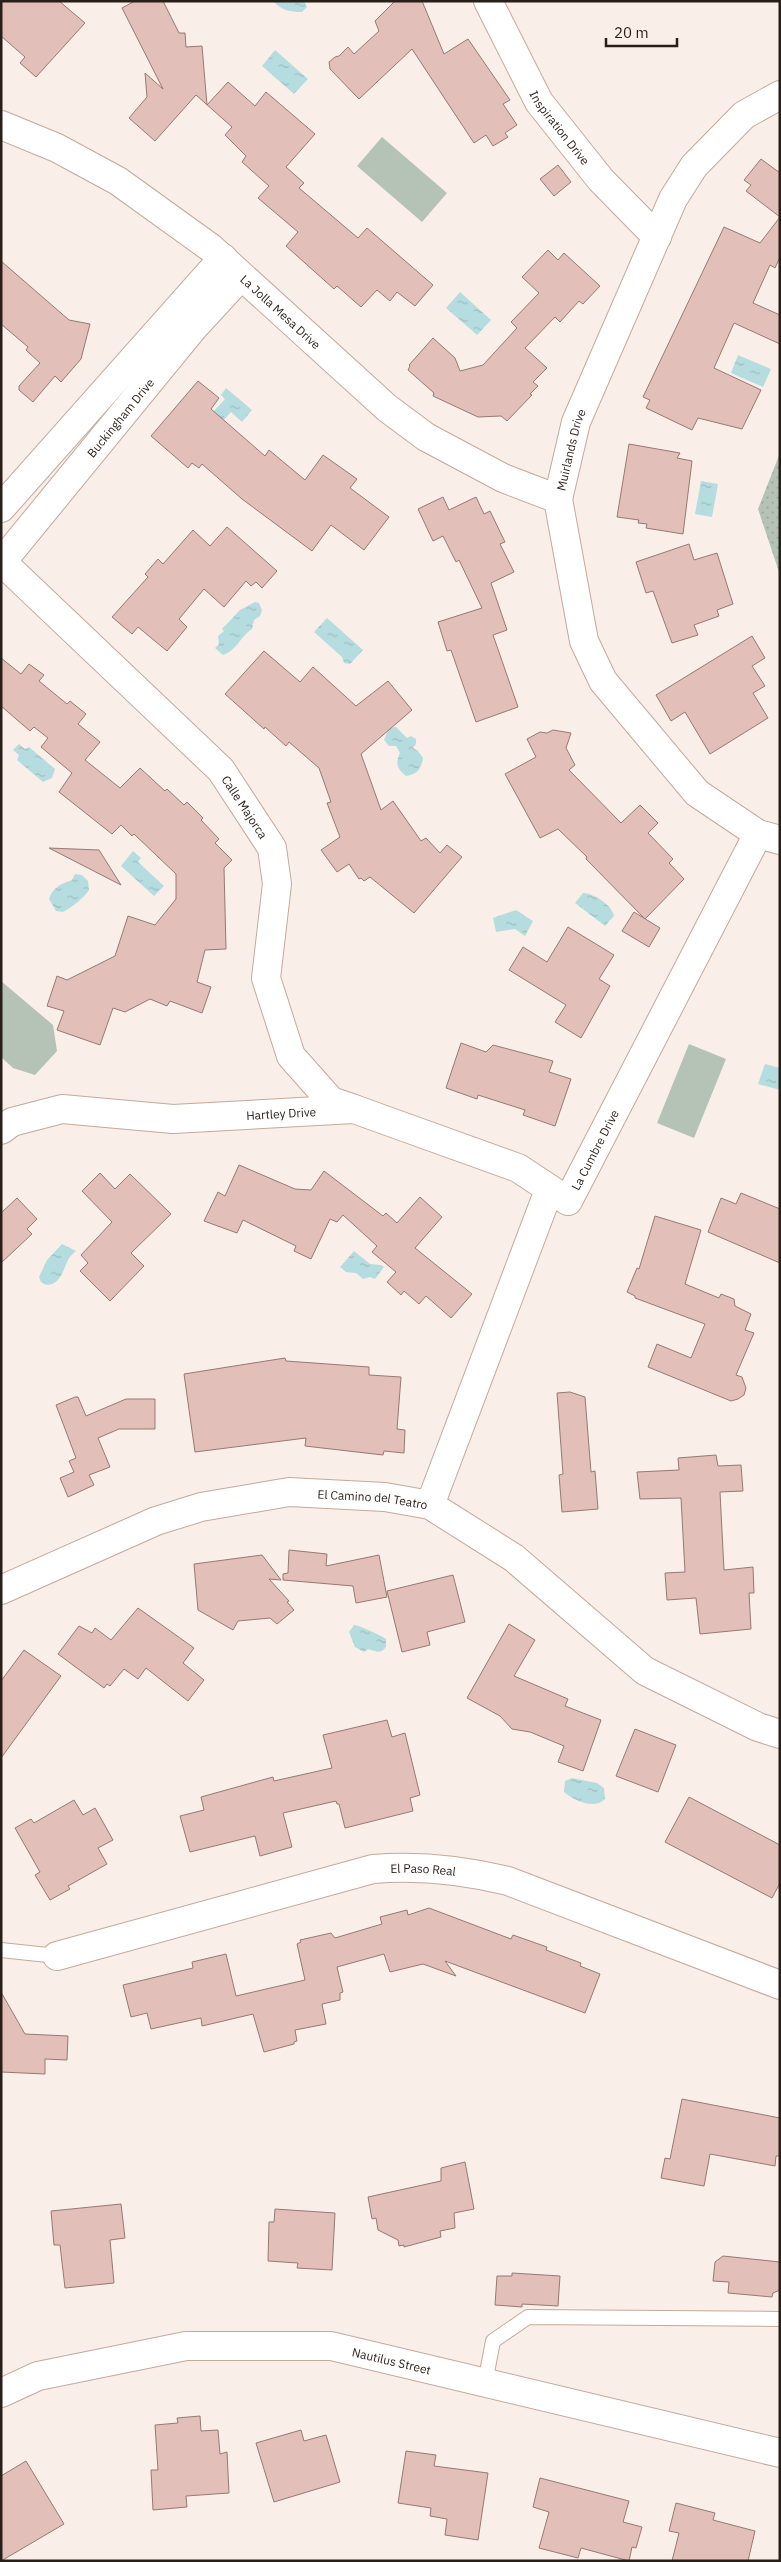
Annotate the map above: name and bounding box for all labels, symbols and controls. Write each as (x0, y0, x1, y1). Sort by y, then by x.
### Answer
scale bar (606, 15, 677, 47)
text: 20 m (614, 23, 649, 42)
street label: Inspiration Drive (527, 88, 594, 168)
street label: La Jolla Mesa Drive (238, 271, 324, 352)
street label: Buckingham Drive (83, 375, 157, 460)
street label: Muirlands Drive (553, 406, 589, 492)
street label: Calle Majorca (219, 772, 272, 842)
street label: Hartley Drive (246, 1104, 317, 1122)
street label: La Cumbre Drive (568, 1106, 622, 1192)
street label: El Camino del Teatro (317, 1486, 429, 1512)
street label: El Paso Real (390, 1860, 457, 1878)
street label: Nautilus Street (351, 2344, 433, 2377)

